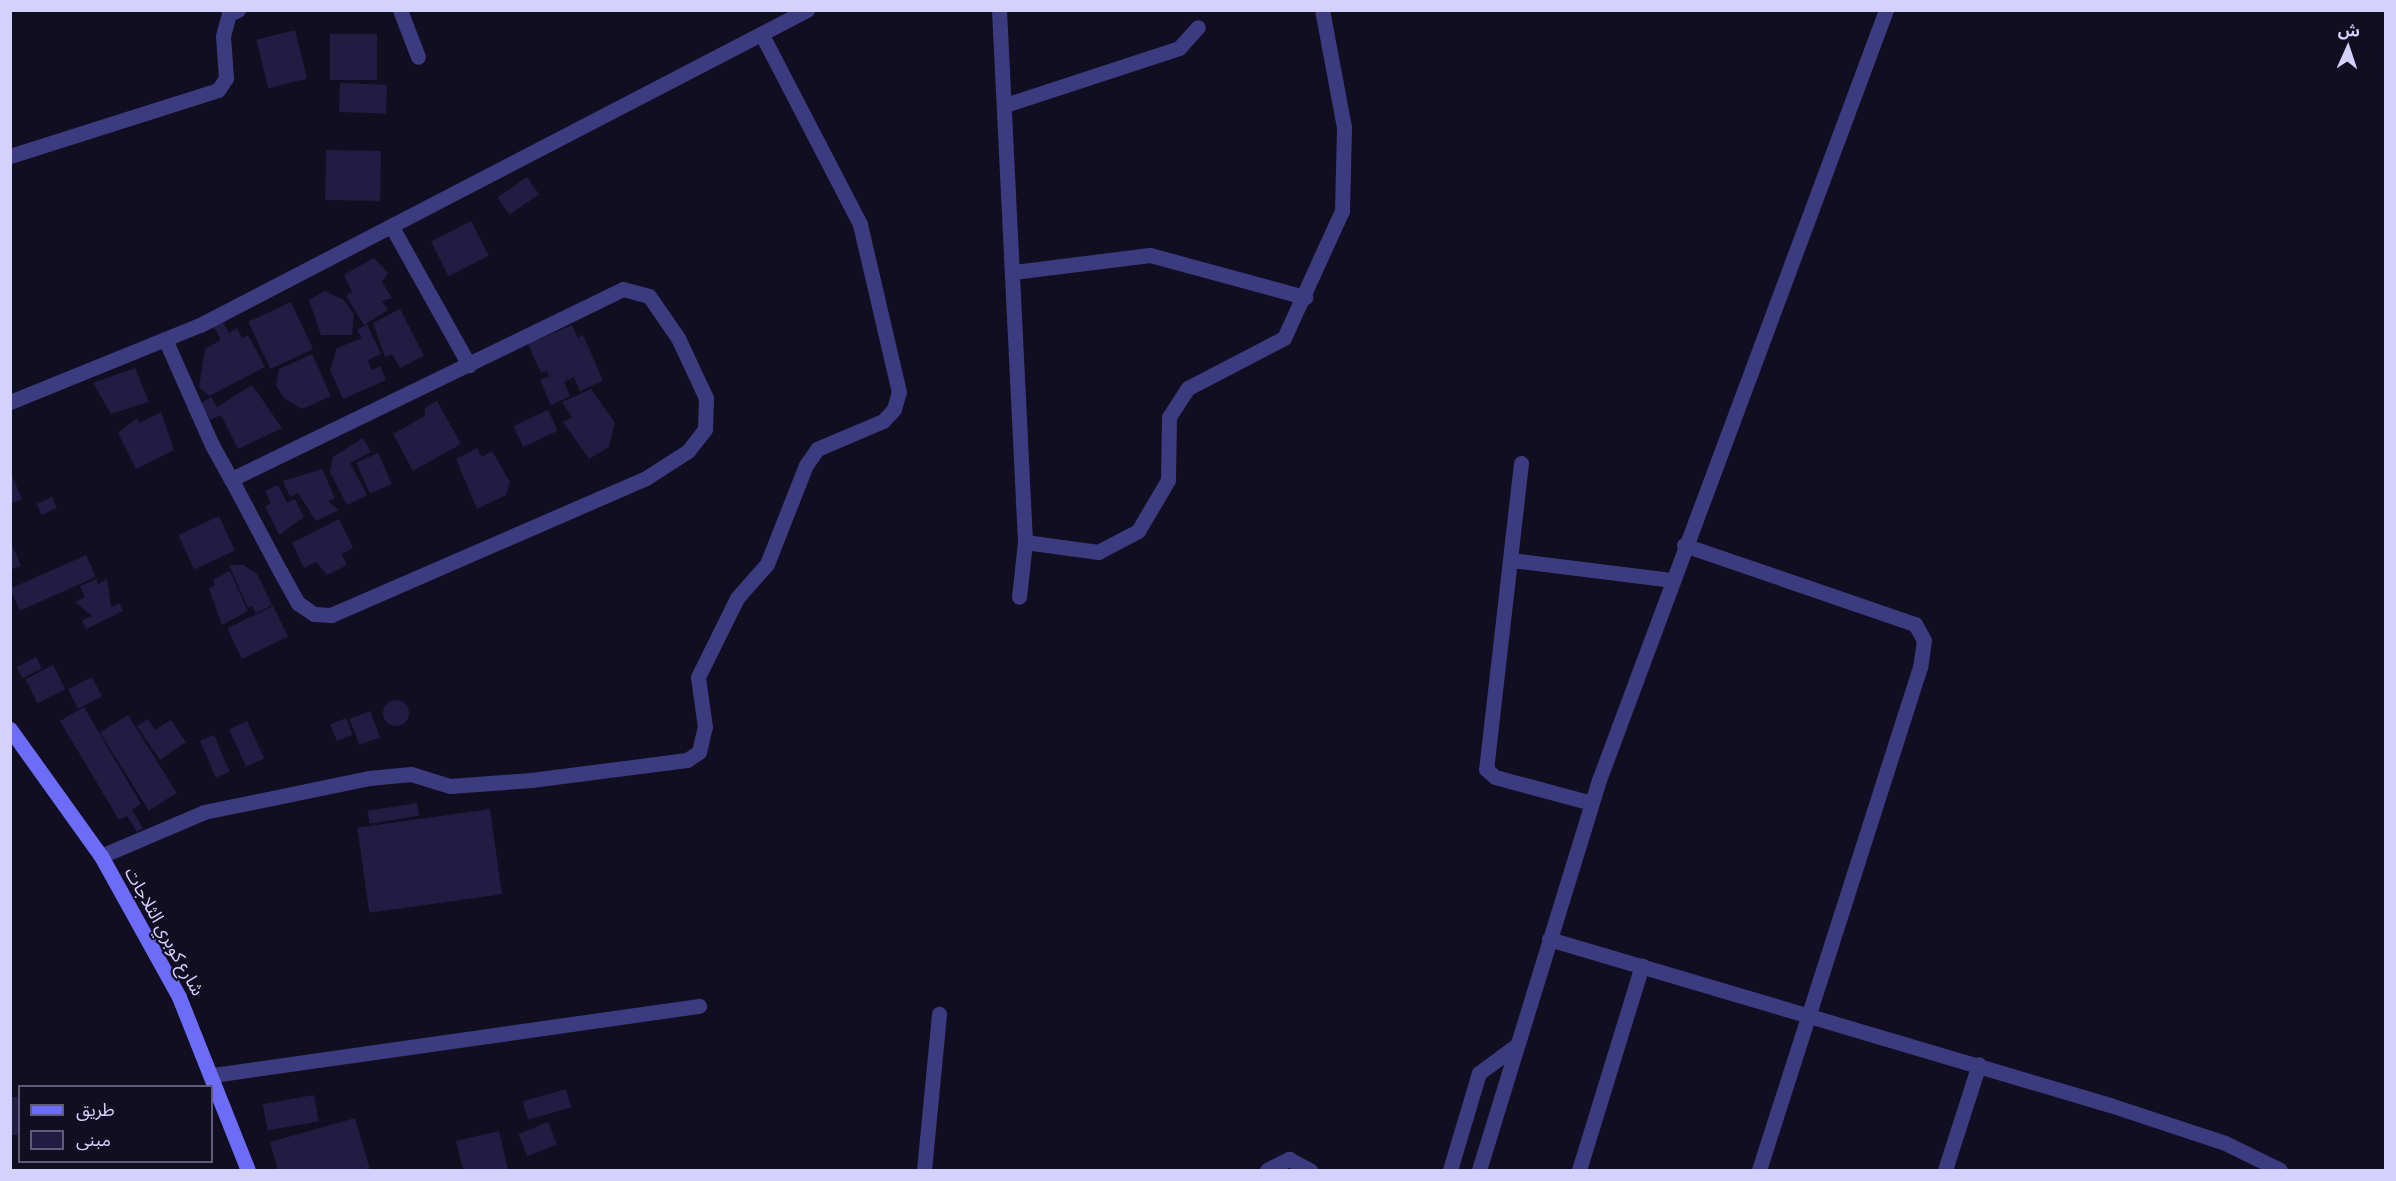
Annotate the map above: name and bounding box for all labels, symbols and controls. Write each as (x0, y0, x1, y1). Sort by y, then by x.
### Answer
north arrow (2318, 18, 2378, 78)
text: ش (2338, 19, 2360, 40)
street label: شارع كوبري الثلاجات (121, 863, 209, 999)
legend (18, 1085, 213, 1163)
text: طريق (76, 1098, 115, 1120)
text: مبنى (76, 1128, 111, 1150)

